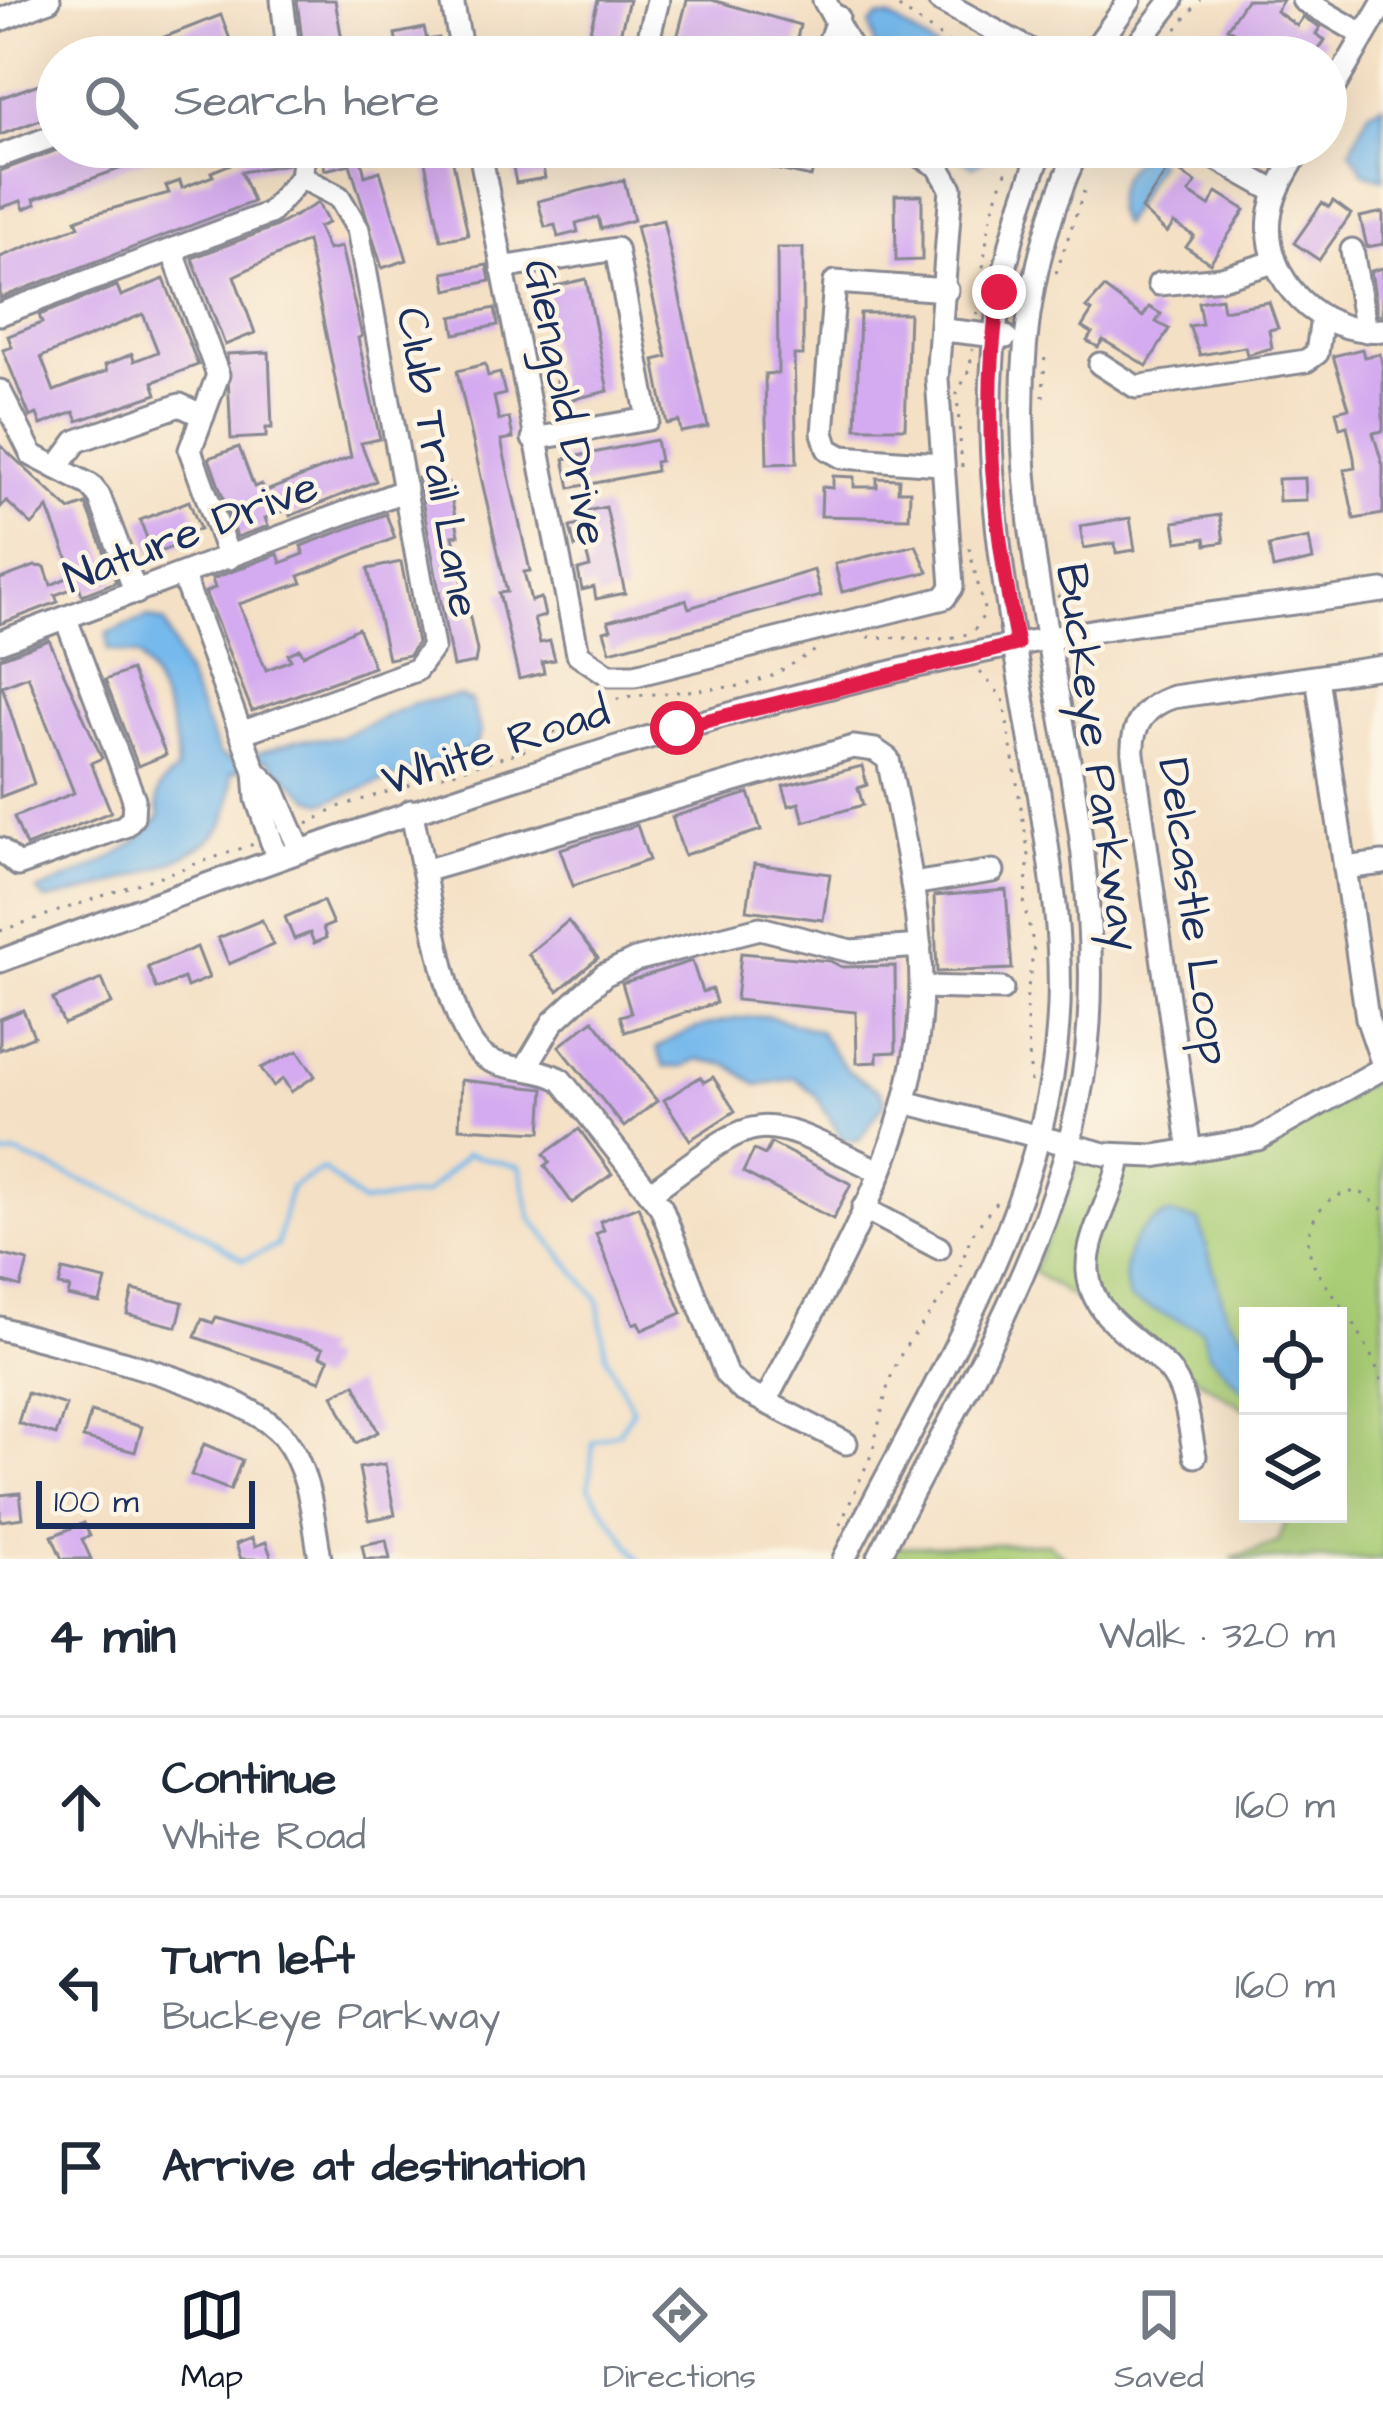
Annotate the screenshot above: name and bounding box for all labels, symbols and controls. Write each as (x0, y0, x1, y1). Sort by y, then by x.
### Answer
search box (36, 36, 1347, 168)
icon: search (78, 69, 144, 135)
text: Search here (174, 71, 440, 133)
street label: Glengold Drive (507, 254, 623, 551)
route end (972, 265, 1026, 319)
street label: Club Trail Lane (379, 303, 495, 622)
street label: Nature Drive (55, 456, 327, 610)
street label: Buckeye Parkway (1038, 560, 1155, 955)
street label: White Road (374, 681, 617, 813)
route start (650, 701, 704, 755)
street label: Delcastle Loop (1141, 754, 1245, 1069)
map controls (1239, 1307, 1347, 1523)
button: locate (1239, 1307, 1347, 1415)
button: layers (1239, 1415, 1347, 1523)
scale bar (36, 1475, 255, 1528)
text: 100 m (54, 1479, 139, 1525)
text: 4 min (48, 1602, 176, 1673)
text: Walk · 320 m (1099, 1610, 1335, 1664)
text: Continue (162, 1749, 336, 1811)
icon: ahead (48, 1774, 114, 1840)
text: 160 m (1235, 1780, 1335, 1834)
text: White Road (162, 1811, 366, 1865)
text: Turn left (162, 1929, 355, 1991)
icon: left (48, 1954, 114, 2020)
text: 160 m (1235, 1960, 1335, 2014)
text: Buckeye Parkway (162, 1991, 500, 2045)
icon: arrive (48, 2134, 114, 2200)
text: Arrive at destination (162, 2136, 585, 2198)
tab: Map (179, 2282, 245, 2400)
tab: Directions (603, 2282, 756, 2400)
tab: Saved (1114, 2282, 1204, 2400)

